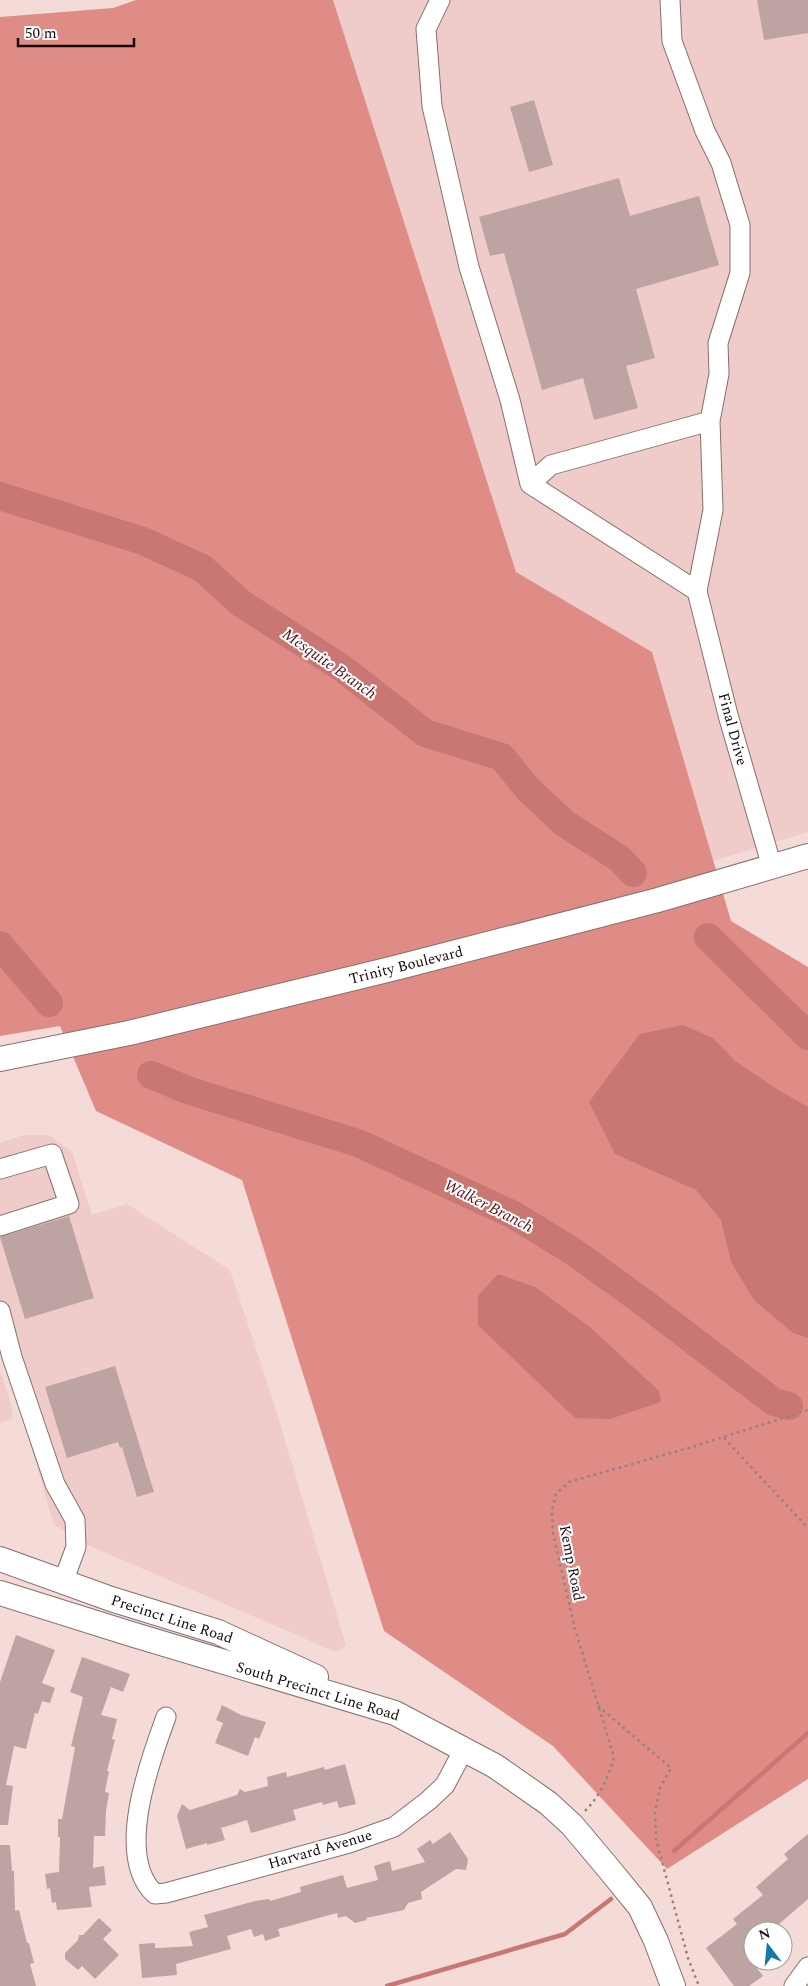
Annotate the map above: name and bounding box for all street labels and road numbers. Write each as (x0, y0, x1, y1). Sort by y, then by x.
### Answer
street label: Final Drive (712, 690, 753, 768)
street label: Trinity Boulevard (347, 940, 466, 991)
street label: Kemp Road (553, 1523, 590, 1603)
street label: Precinct Line Road (108, 1589, 236, 1650)
street label: South Precinct Line Road (233, 1656, 402, 1727)
street label: Harvard Avenue (265, 1824, 375, 1875)

